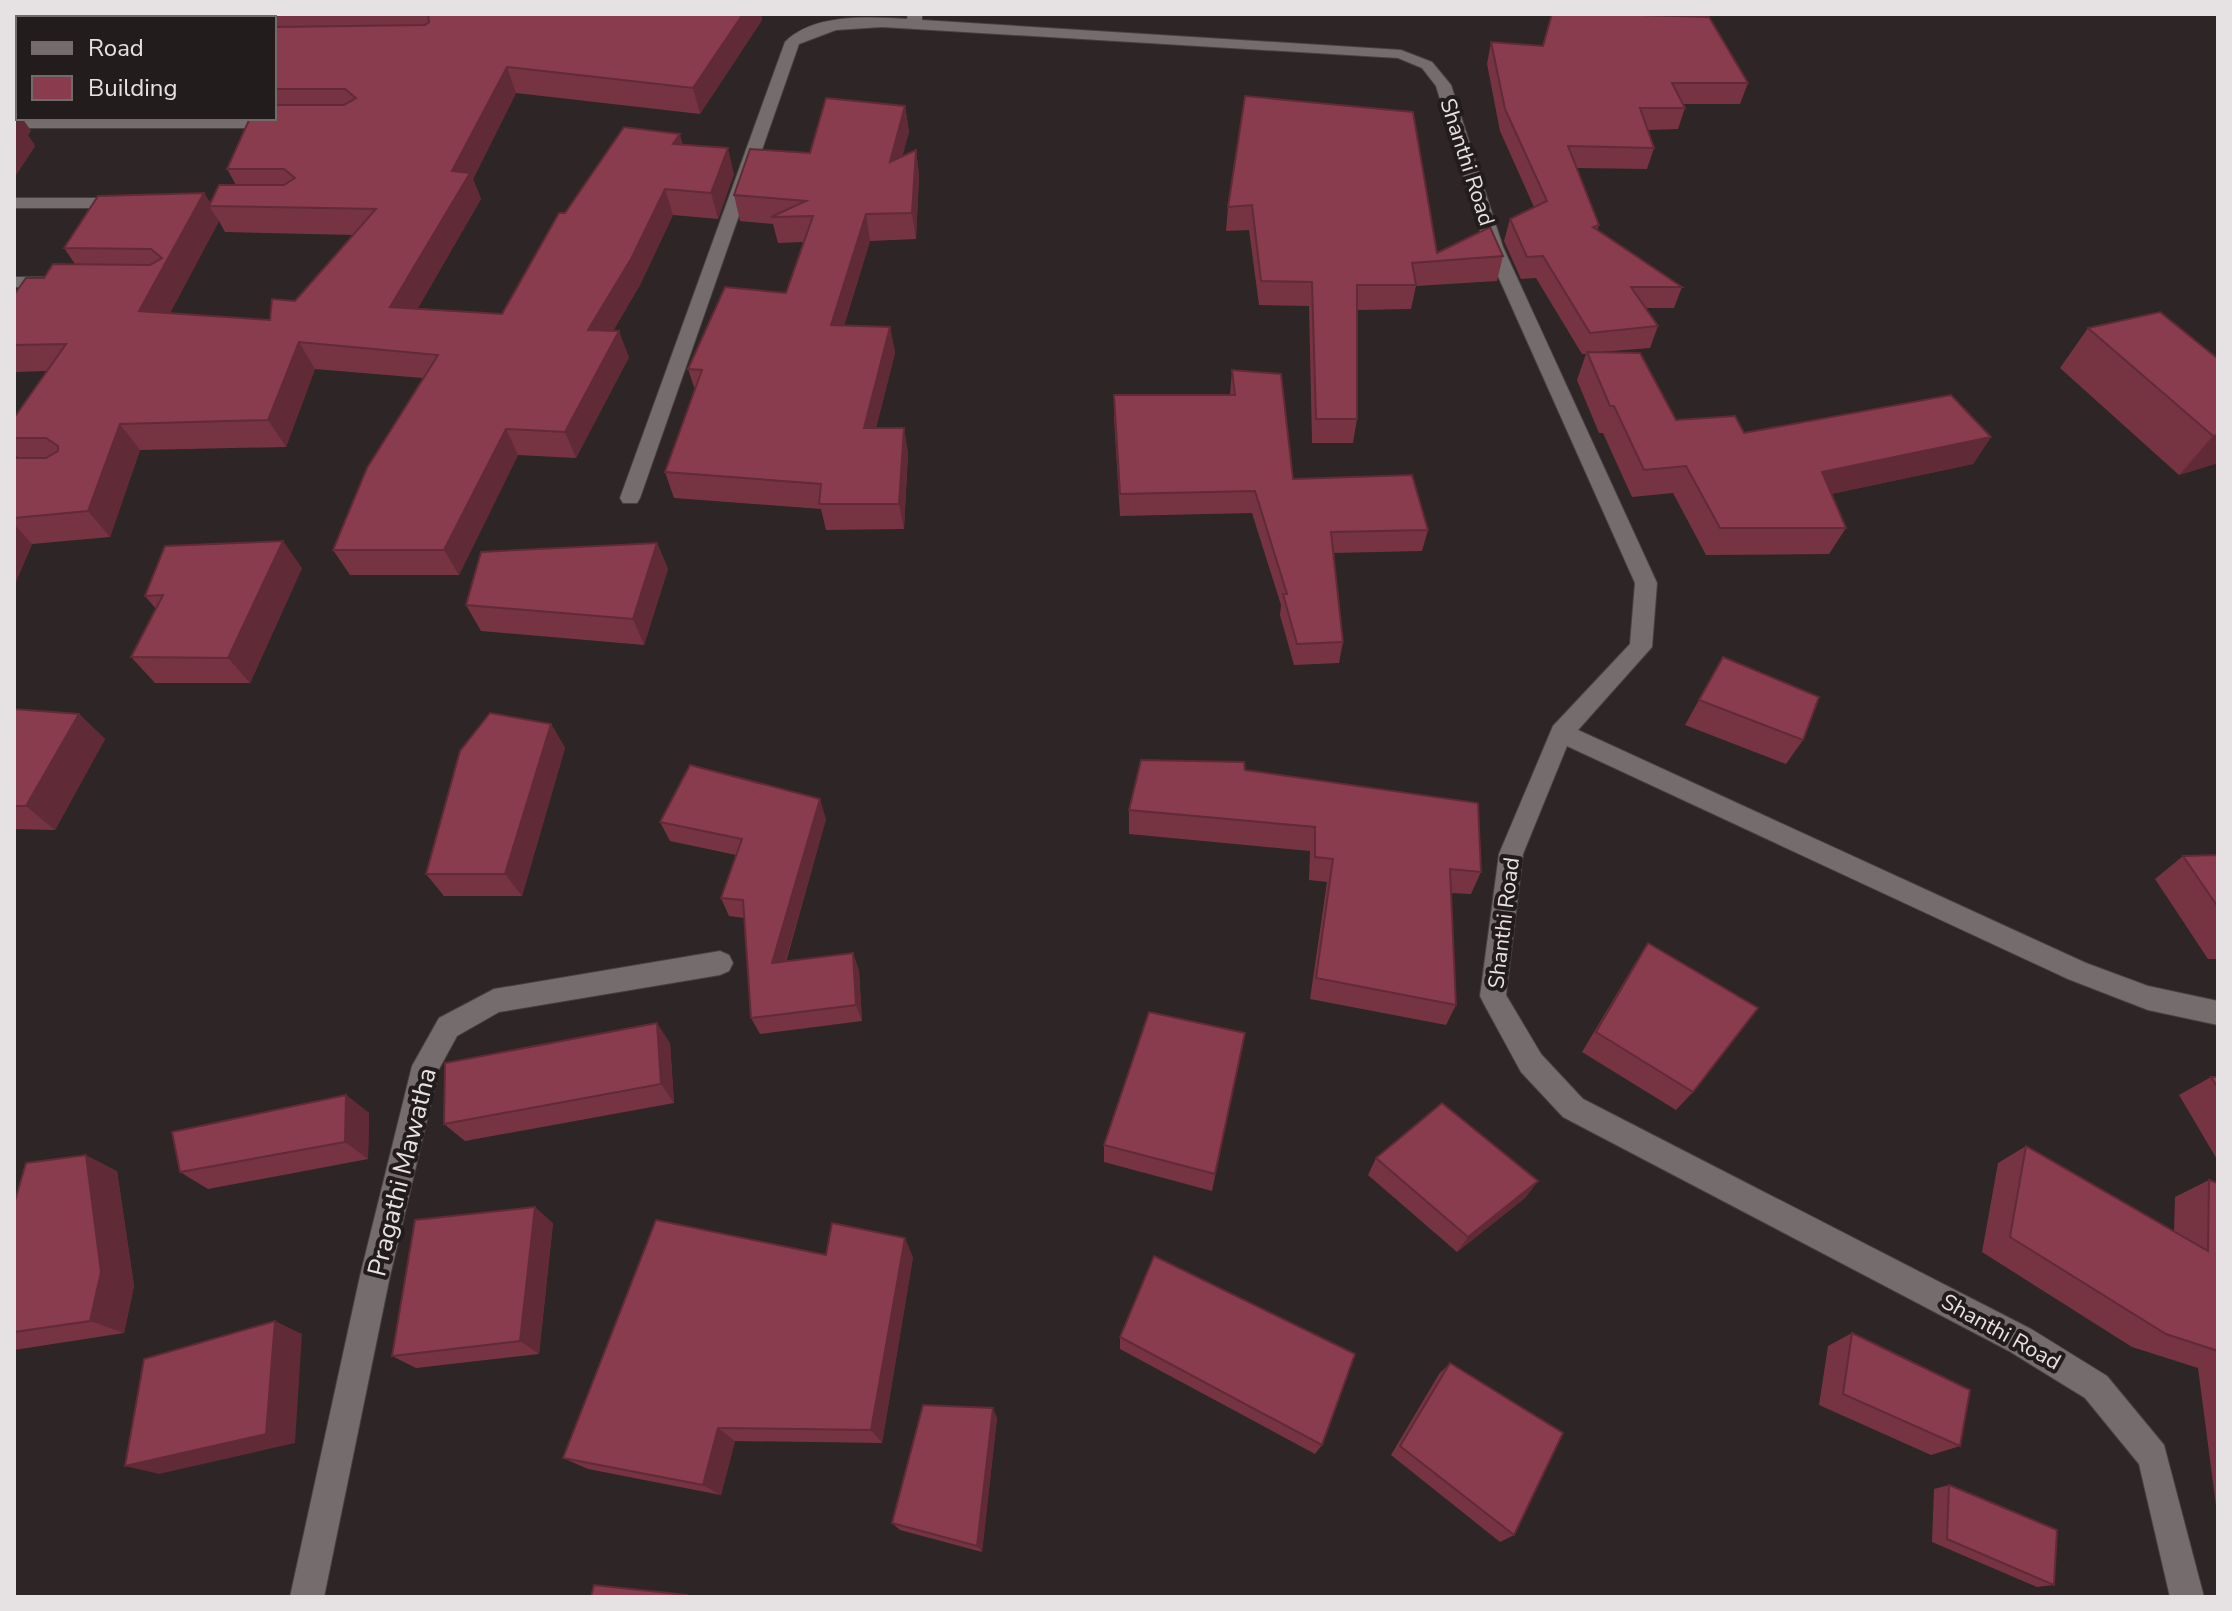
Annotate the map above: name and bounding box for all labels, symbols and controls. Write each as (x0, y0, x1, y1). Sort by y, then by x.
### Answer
legend (16, 16, 276, 120)
text: Road (88, 32, 144, 64)
text: Building (88, 72, 178, 104)
street label: Shanthi Road (1432, 94, 1502, 230)
street label: Shanthi Road (1481, 856, 1527, 990)
street label: Pragathi Mawatha (359, 1064, 445, 1280)
street label: Shanthi Road (1936, 1287, 2066, 1377)

